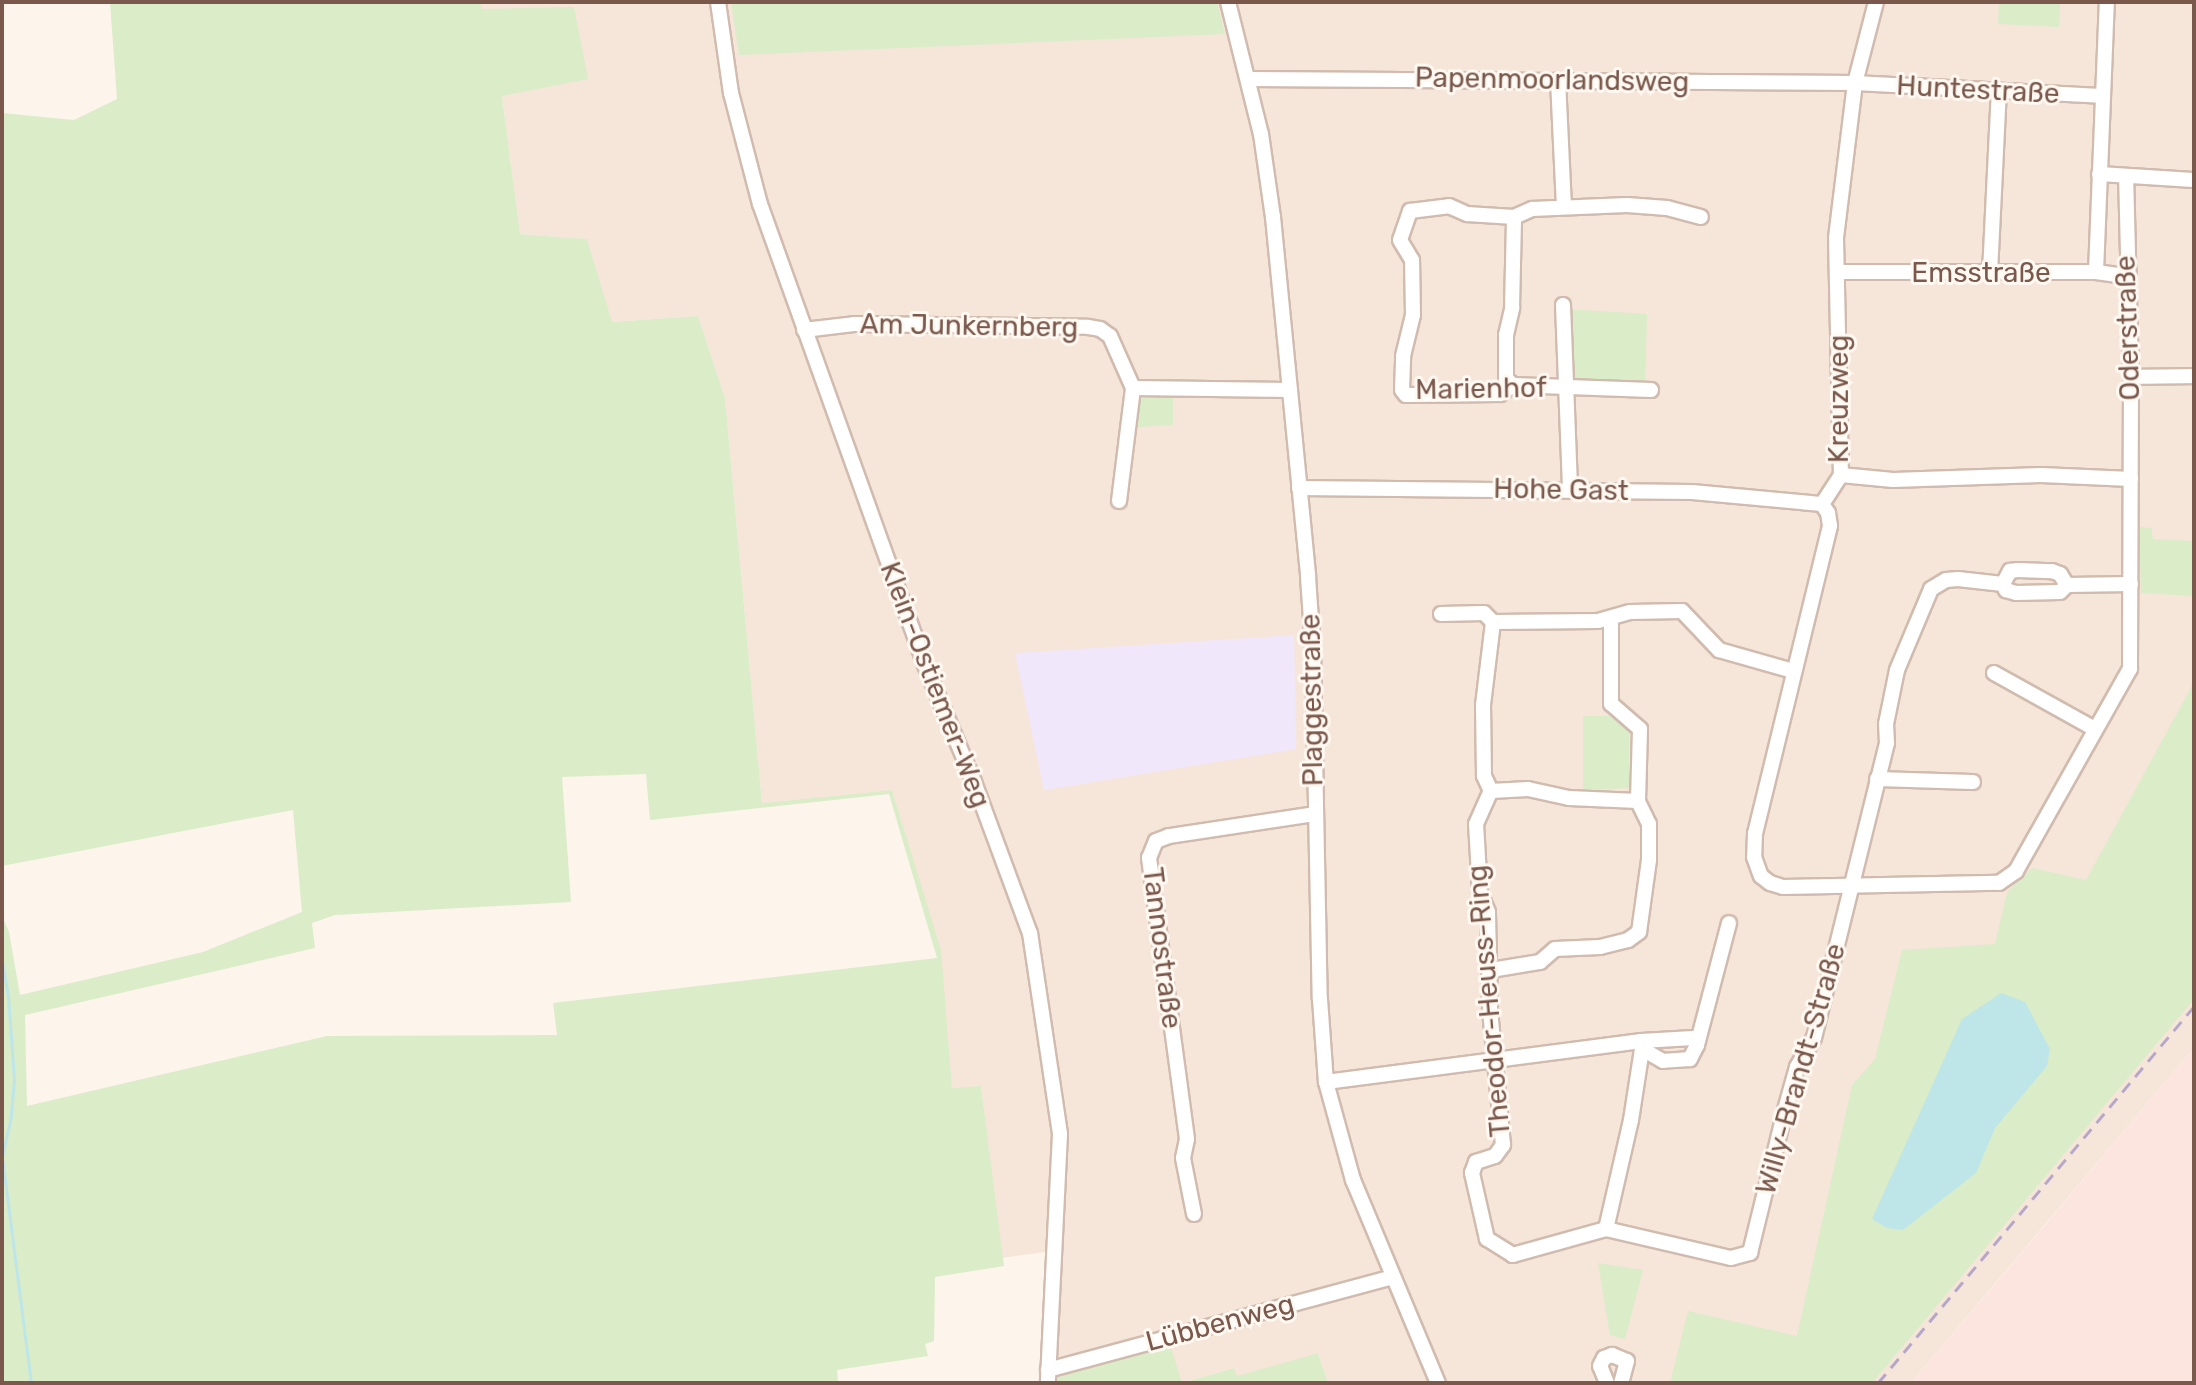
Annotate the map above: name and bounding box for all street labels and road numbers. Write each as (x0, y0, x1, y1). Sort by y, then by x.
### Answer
street label: Papenmoorlandsweg (1415, 61, 1689, 99)
street label: Huntestraße (1895, 69, 2061, 111)
street label: Oderstraße (2109, 255, 2147, 401)
street label: Emsstraße (1911, 256, 2051, 290)
street label: Am Junkernberg (860, 307, 1078, 345)
street label: Kreuzweg (1822, 335, 1856, 463)
street label: Marienhof (1415, 371, 1547, 407)
street label: Hohe Gast (1493, 472, 1629, 508)
street label: Klein-Ostiemer-Weg (873, 557, 997, 813)
street label: Plaggestraße (1294, 613, 1330, 787)
street label: Theodor-Heuss-Ring (1460, 864, 1518, 1138)
street label: Tannostraße (1135, 865, 1189, 1031)
street label: Willy-Brandt-Straße (1749, 940, 1853, 1198)
street label: Lübbenweg (1142, 1287, 1298, 1359)

